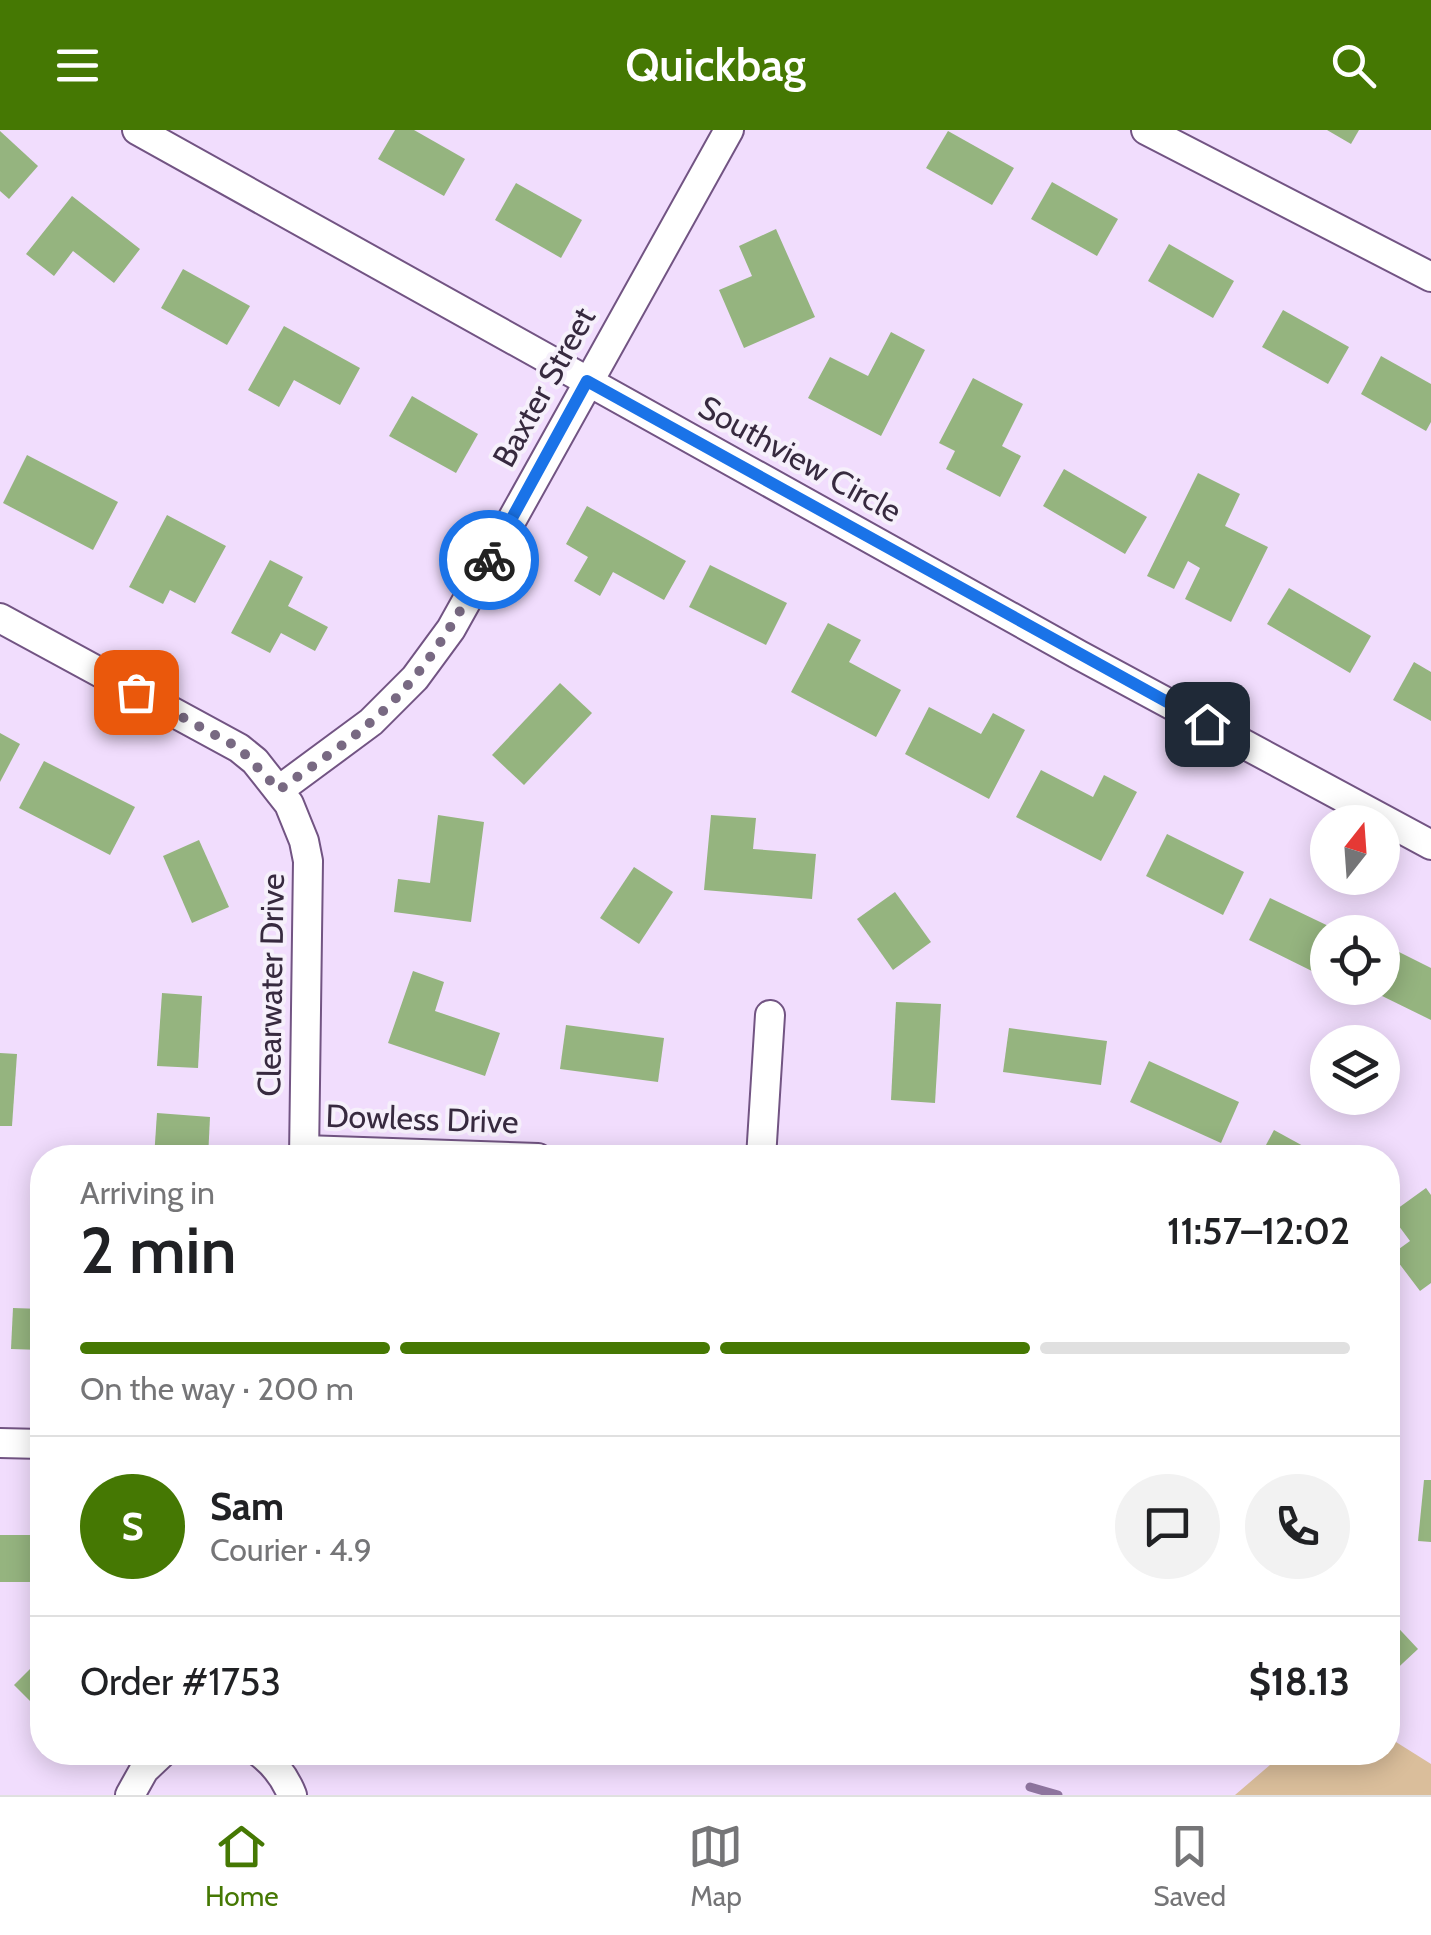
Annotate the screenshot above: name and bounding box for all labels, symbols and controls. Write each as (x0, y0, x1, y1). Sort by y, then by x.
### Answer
icon: menu (50, 38, 105, 93)
text: Quickbag (625, 38, 806, 92)
icon: search (1326, 38, 1381, 93)
street label: Baxter Street (484, 300, 603, 473)
street label: Southview Circle (692, 387, 908, 530)
courier (439, 510, 539, 610)
icon: bike (462, 533, 517, 588)
pin (94, 650, 179, 735)
icon: bag (109, 665, 164, 720)
pin (1165, 682, 1250, 767)
icon: home (1180, 697, 1235, 752)
north arrow (1310, 805, 1400, 895)
map controls (1310, 805, 1400, 1115)
street label: Clearwater Drive (249, 873, 292, 1097)
button: locate (1310, 915, 1400, 1005)
button: layers (1310, 1025, 1400, 1115)
street label: Dowless Drive (325, 1096, 519, 1141)
text: Arriving in (80, 1173, 215, 1212)
text: 11:57–12:02 (1167, 1207, 1350, 1254)
text: 2 min (80, 1210, 237, 1289)
text: On the way · 200 m (80, 1369, 354, 1408)
button: chat (1115, 1474, 1220, 1579)
button: phone (1245, 1474, 1350, 1579)
text: Sam (210, 1483, 284, 1530)
text: S (121, 1503, 144, 1550)
text: Courier · 4.9 (210, 1530, 372, 1569)
text: Order #1753 (80, 1658, 281, 1705)
text: $18.13 (1249, 1658, 1350, 1705)
tab: Home (205, 1819, 279, 1913)
tab: Map (688, 1819, 743, 1913)
tab: Saved (1153, 1819, 1226, 1913)

